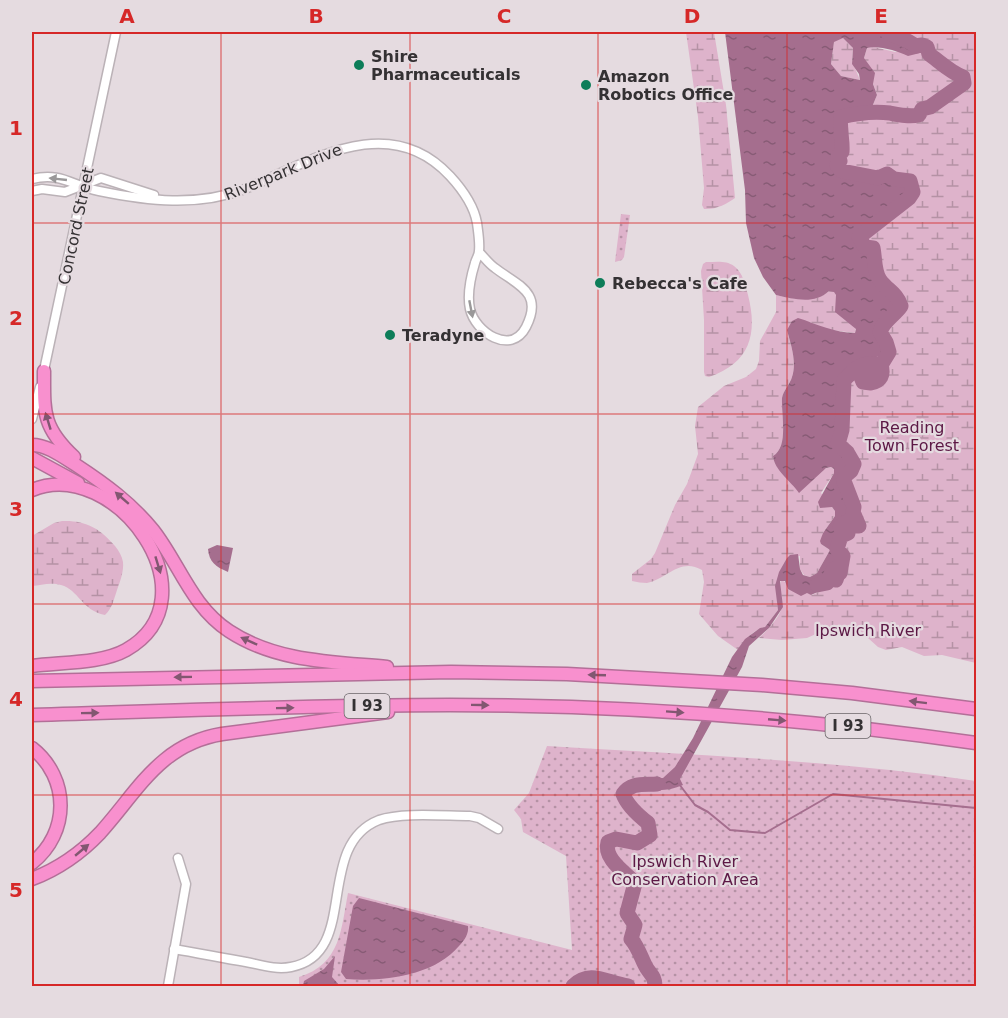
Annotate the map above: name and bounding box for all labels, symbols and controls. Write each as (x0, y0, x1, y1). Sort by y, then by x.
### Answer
text: A (119, 4, 135, 28)
text: B (308, 4, 324, 28)
text: C (497, 4, 511, 28)
text: D (684, 4, 700, 28)
text: E (874, 4, 888, 28)
place label: Shire Pharmaceuticals (371, 47, 520, 84)
marker: Shire Pharmaceuticals (352, 58, 366, 72)
place label: Amazon Robotics Office (598, 67, 733, 104)
marker: Amazon Robotics Office (579, 78, 593, 92)
text: 1 (9, 116, 23, 140)
street label: Riverpark Drive (221, 140, 345, 204)
street label: Concord Street (54, 165, 98, 287)
one-way arrow (49, 174, 68, 184)
place label: Rebecca's Cafe (612, 274, 748, 293)
marker: Rebecca's Cafe (593, 276, 607, 290)
one-way arrow (467, 299, 476, 318)
text: 2 (9, 306, 23, 330)
place label: Teradyne (402, 326, 485, 345)
marker: Teradyne (383, 328, 397, 342)
one-way arrow (43, 412, 52, 430)
park label: Reading Town Forest (864, 418, 959, 455)
one-way arrow (115, 492, 130, 505)
text: 3 (9, 497, 23, 521)
one-way arrow (154, 556, 163, 574)
park label: Ipswich River (815, 621, 922, 640)
one-way arrow (240, 636, 258, 646)
one-way arrow (588, 671, 607, 680)
one-way arrow (173, 672, 192, 682)
text: 4 (9, 687, 23, 711)
road number: I 93 (344, 694, 389, 718)
one-way arrow (909, 697, 928, 706)
one-way arrow (470, 700, 489, 710)
one-way arrow (275, 703, 294, 713)
one-way arrow (80, 708, 99, 718)
one-way arrow (665, 708, 684, 717)
road number: I 93 (826, 714, 870, 738)
one-way arrow (768, 715, 787, 724)
one-way arrow (74, 843, 90, 856)
park label: Ipswich River Conservation Area (611, 852, 759, 889)
text: 5 (9, 878, 23, 902)

